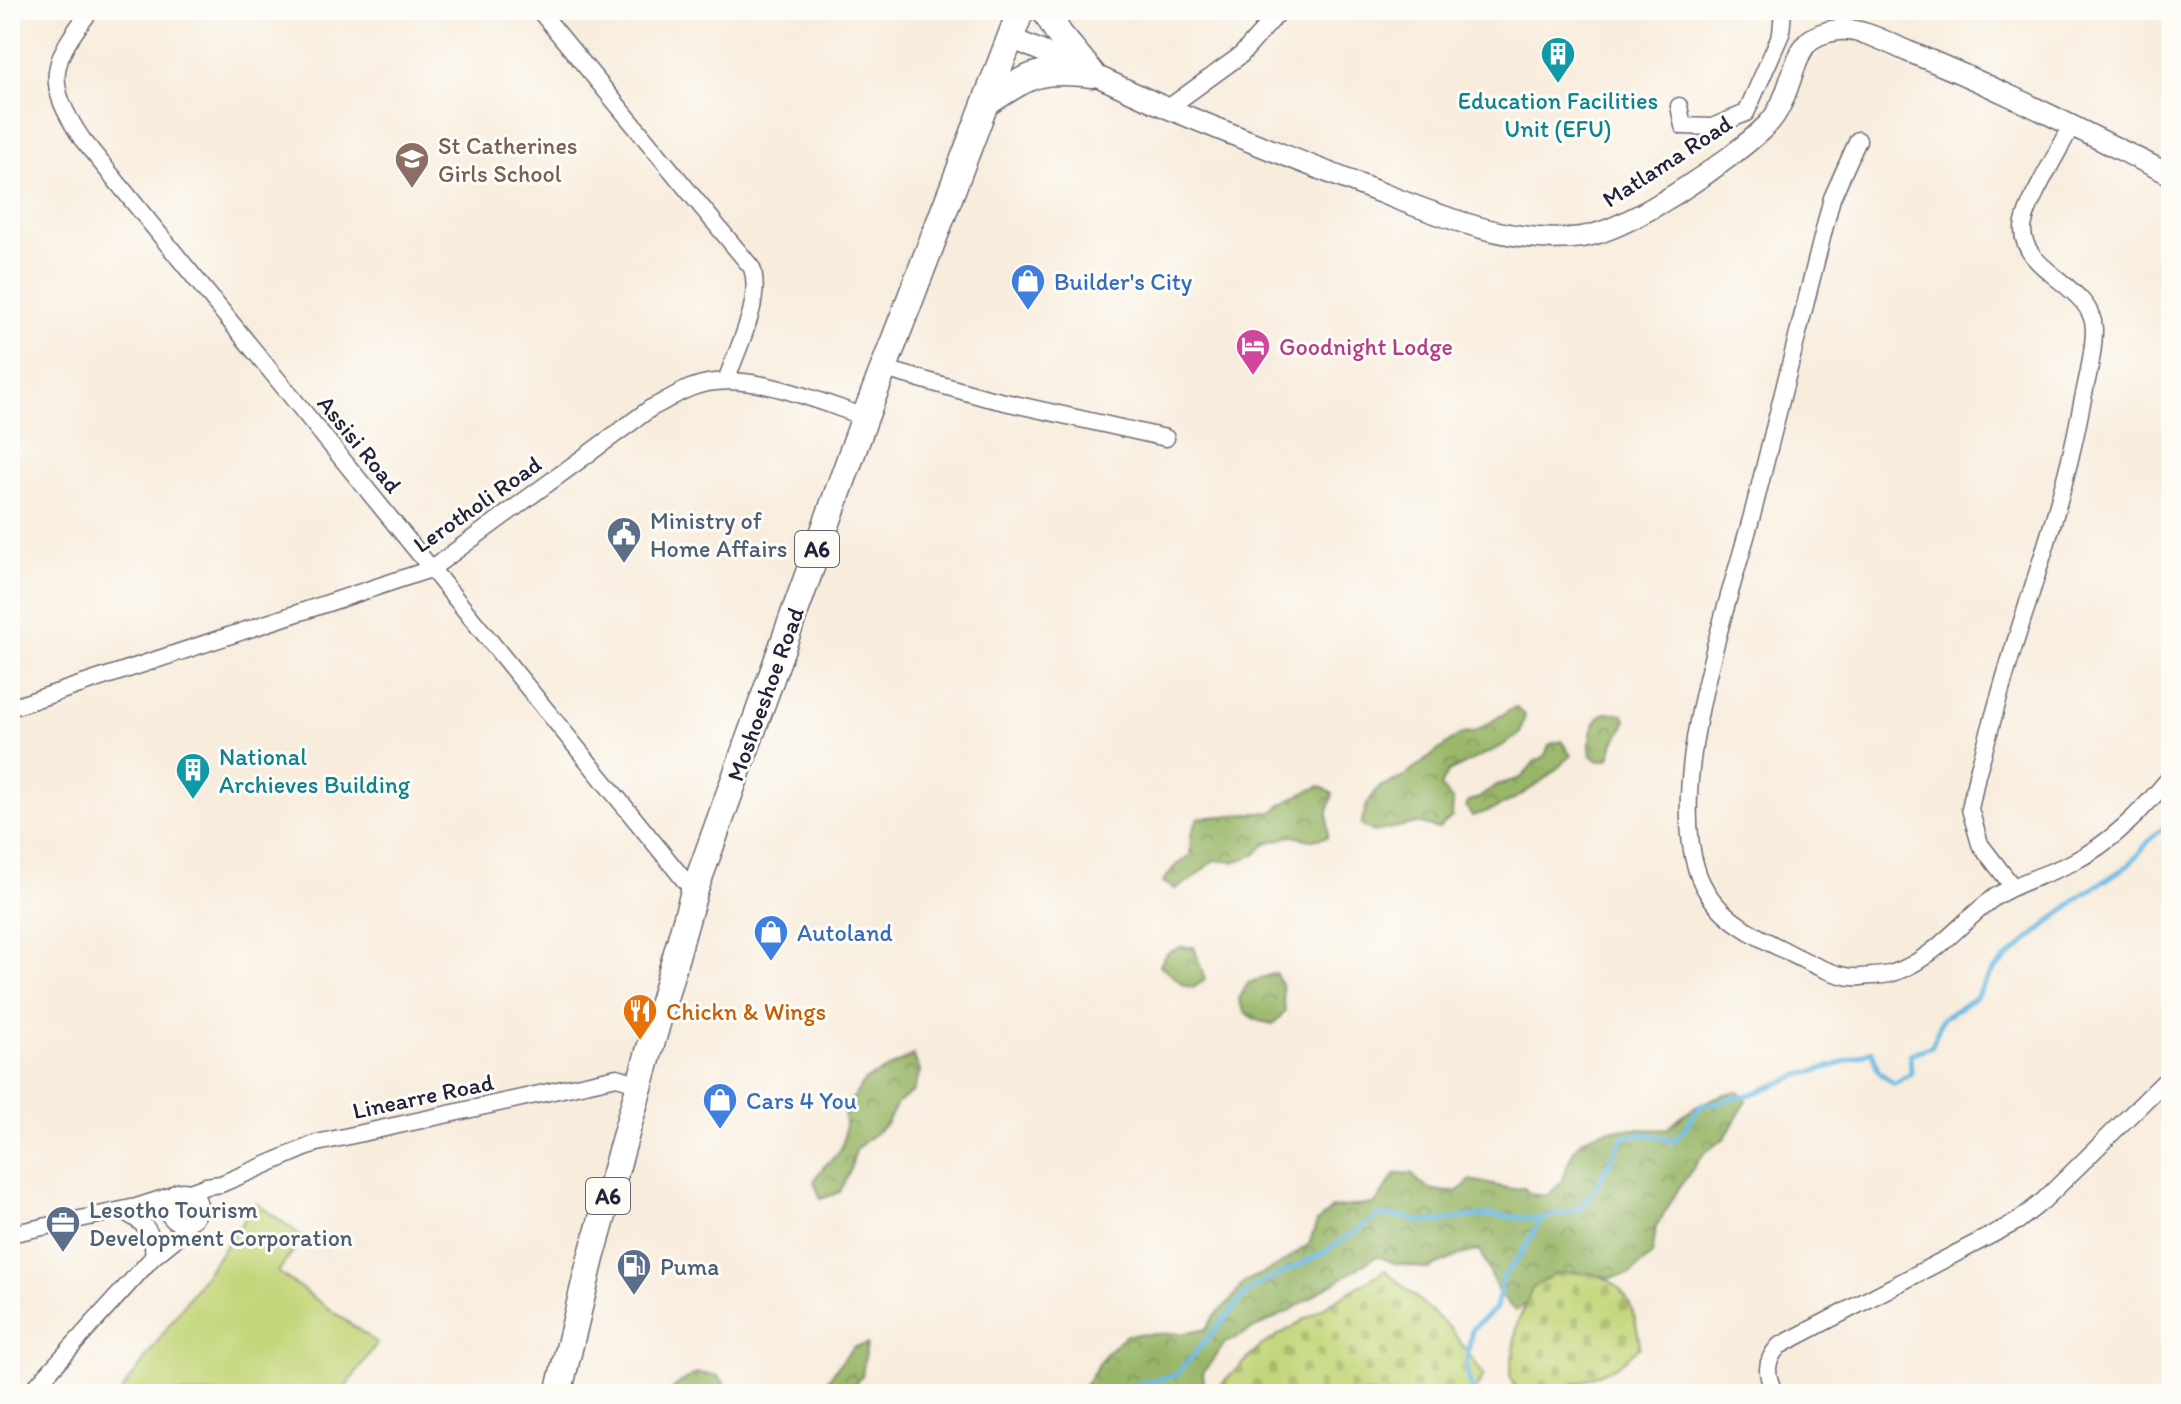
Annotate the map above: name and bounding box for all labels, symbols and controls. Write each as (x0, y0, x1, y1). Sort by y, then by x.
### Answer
building icon: Education Facilities Unit (EFU) (1539, 35, 1577, 85)
place label: Education Facilities Unit (EFU) (1458, 86, 1658, 143)
street label: Matlama Road (1597, 108, 1737, 214)
place label: St Catherines Girls School (438, 131, 578, 188)
school or university icon: St Catherines Girls School (393, 140, 431, 190)
shop icon: Builder's City (1009, 262, 1047, 312)
place label: Builder's City (1054, 267, 1193, 296)
hotel icon: Goodnight Lodge (1234, 327, 1272, 377)
place label: Goodnight Lodge (1279, 332, 1453, 361)
street label: Assisi Road (312, 389, 408, 499)
street label: Lerotholi Road (407, 449, 547, 559)
place label: Ministry of Home Affairs (650, 506, 788, 563)
public building icon: Ministry of Home Affairs (605, 515, 643, 565)
road number: A6 (795, 531, 839, 567)
street label: Moshoeshoe Road (720, 603, 810, 785)
place label: National Archieves Building (219, 742, 411, 799)
building icon: National Archieves Building (174, 751, 212, 801)
shop icon: Autoland (752, 913, 790, 963)
place label: Autoland (797, 918, 893, 947)
restaurant icon: Chickn & Wings (621, 992, 659, 1042)
place label: Chickn & Wings (666, 997, 826, 1026)
street label: Linearre Road (350, 1067, 496, 1125)
shop icon: Cars 4 You (701, 1081, 739, 1131)
place label: Cars 4 You (746, 1086, 857, 1115)
road number: A6 (586, 1178, 630, 1214)
place label: Lesotho Tourism Development Corporation (89, 1195, 353, 1252)
office icon: Lesotho Tourism Development Corporation (44, 1204, 82, 1254)
fuel station icon: Puma (615, 1247, 653, 1297)
place label: Puma (660, 1252, 719, 1281)

